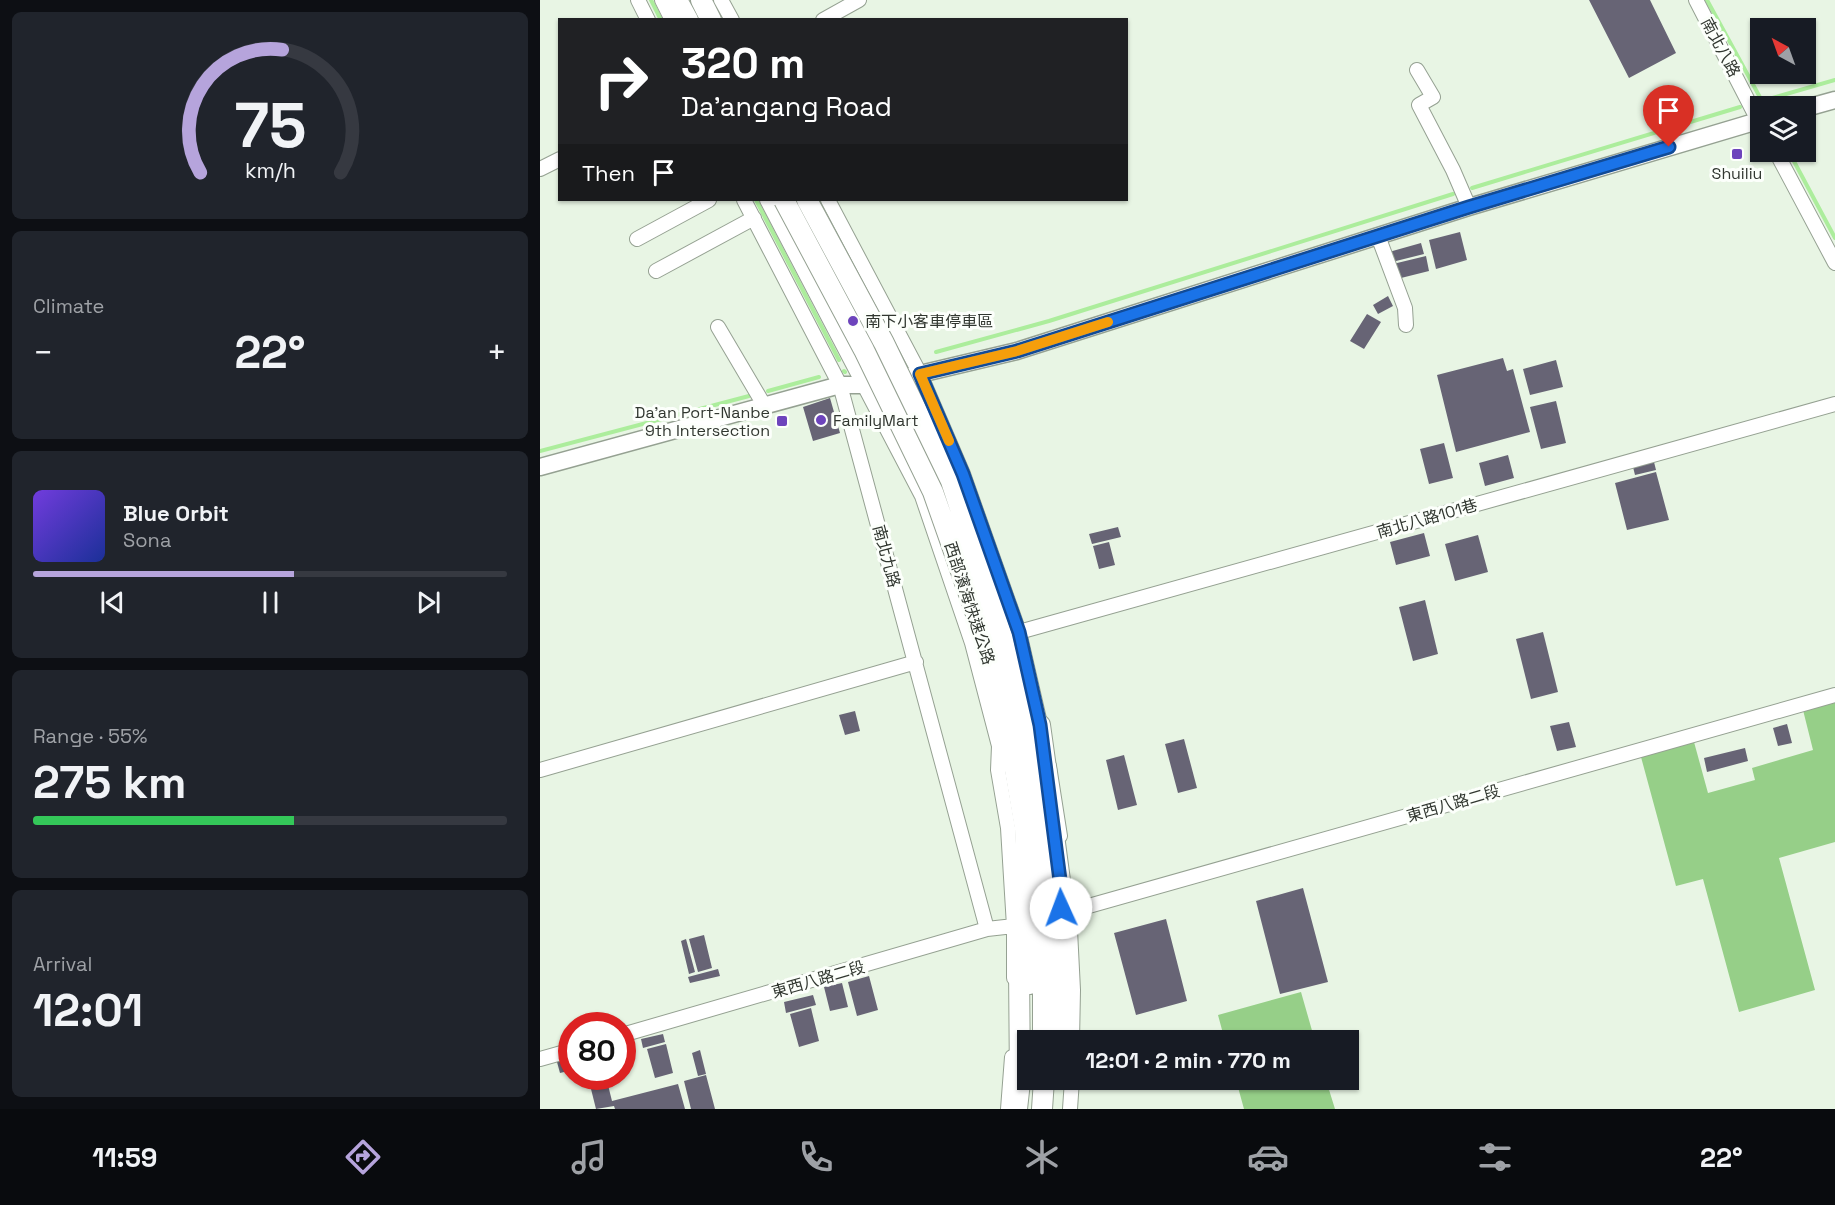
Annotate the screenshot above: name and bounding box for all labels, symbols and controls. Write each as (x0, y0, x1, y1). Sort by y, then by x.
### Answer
street label: 南北八路 (1696, 14, 1745, 80)
north arrow (1750, 18, 1816, 84)
map controls (1750, 18, 1816, 162)
text: 320 m (681, 37, 805, 90)
icon: right (582, 42, 660, 120)
pin (1643, 85, 1694, 147)
text: 75 (234, 86, 306, 165)
text: Da’angang Road (681, 89, 892, 124)
icon: arrive (1652, 94, 1685, 127)
button: layers (1750, 96, 1816, 162)
marker: Shuiliu (1730, 147, 1744, 161)
icon: arrive (647, 156, 680, 189)
text: km/h (244, 157, 296, 184)
text: Then (582, 159, 635, 187)
place label: Shuiliu (1712, 163, 1762, 184)
text: Climate (33, 293, 104, 319)
place label: 南下小客車停車區 (865, 311, 993, 332)
marker: 南下小客車停車區 (846, 314, 860, 328)
text: 22° (234, 324, 306, 381)
text: − (33, 332, 53, 374)
text: + (487, 332, 507, 374)
place label: Da'an Port-Nanbe 9th Intersection (635, 402, 770, 441)
place label: FamilyMart (833, 410, 919, 431)
marker: FamilyMart (814, 413, 828, 427)
marker: Da'an Port-Nanbe 9th Intersection (775, 414, 789, 428)
street label: 南北八路101巷 (1374, 494, 1480, 543)
text: Blue Orbit (123, 499, 229, 527)
street label: 南北九路 (868, 522, 905, 590)
text: Sona (123, 527, 171, 553)
street label: 西部濱海快速公路 (940, 539, 999, 667)
icon: previous (96, 586, 129, 619)
icon: pause (254, 586, 287, 619)
icon: next (412, 586, 445, 619)
text: Range · 55% (33, 723, 147, 749)
text: 275 km (33, 754, 186, 811)
street label: 東西八路二段 (1404, 780, 1502, 827)
position arrow (1029, 876, 1093, 940)
text: Arrival (33, 951, 92, 977)
street label: 東西八路二段 (769, 956, 867, 1003)
text: 12:01 (33, 982, 143, 1039)
speed limit sign: 80 (558, 1012, 636, 1090)
text: 12:01 · 2 min · 770 m (1085, 1046, 1291, 1074)
icon: directions (342, 1136, 384, 1178)
icon: music (568, 1136, 610, 1178)
icon: phone (795, 1136, 837, 1178)
icon: climate (1021, 1136, 1063, 1178)
icon: car (1247, 1136, 1289, 1178)
icon: filters (1474, 1136, 1516, 1178)
text: 11:59 (92, 1140, 158, 1175)
text: 22° (1700, 1140, 1743, 1175)

